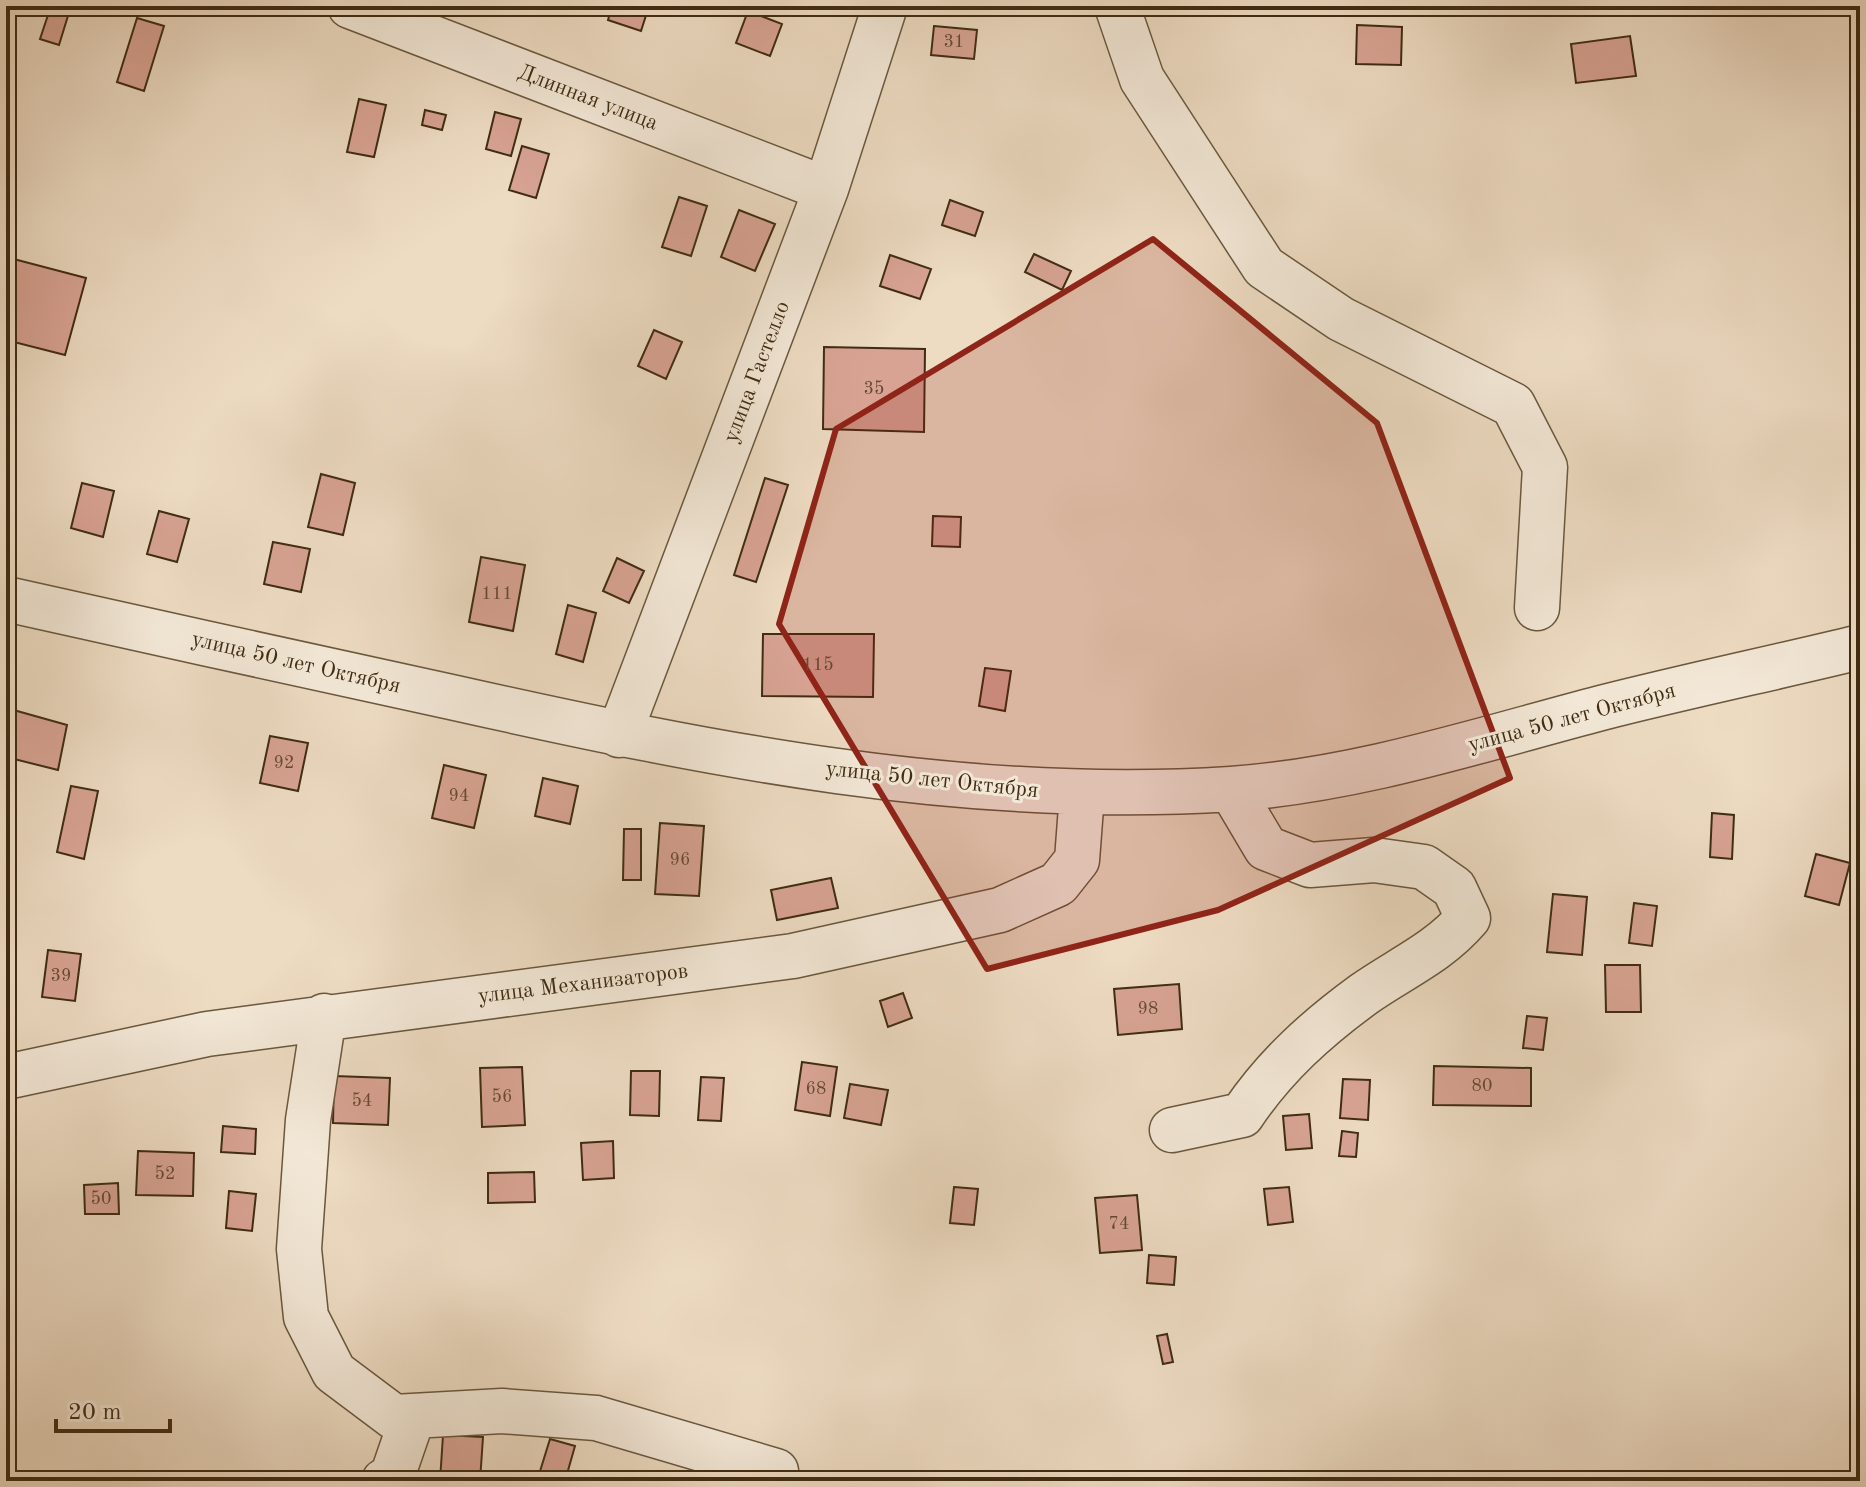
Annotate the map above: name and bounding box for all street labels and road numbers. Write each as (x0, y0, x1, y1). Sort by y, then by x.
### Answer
street label: Длинная улица (515, 61, 661, 135)
street label: улица Гастелло (720, 298, 794, 446)
street label: улица 50 лет Октября (189, 628, 403, 698)
street label: улица 50 лет Октября (1466, 680, 1678, 756)
street label: улица 50 лет Октября (824, 758, 1040, 802)
street label: улица Механизаторов (477, 960, 689, 1008)

